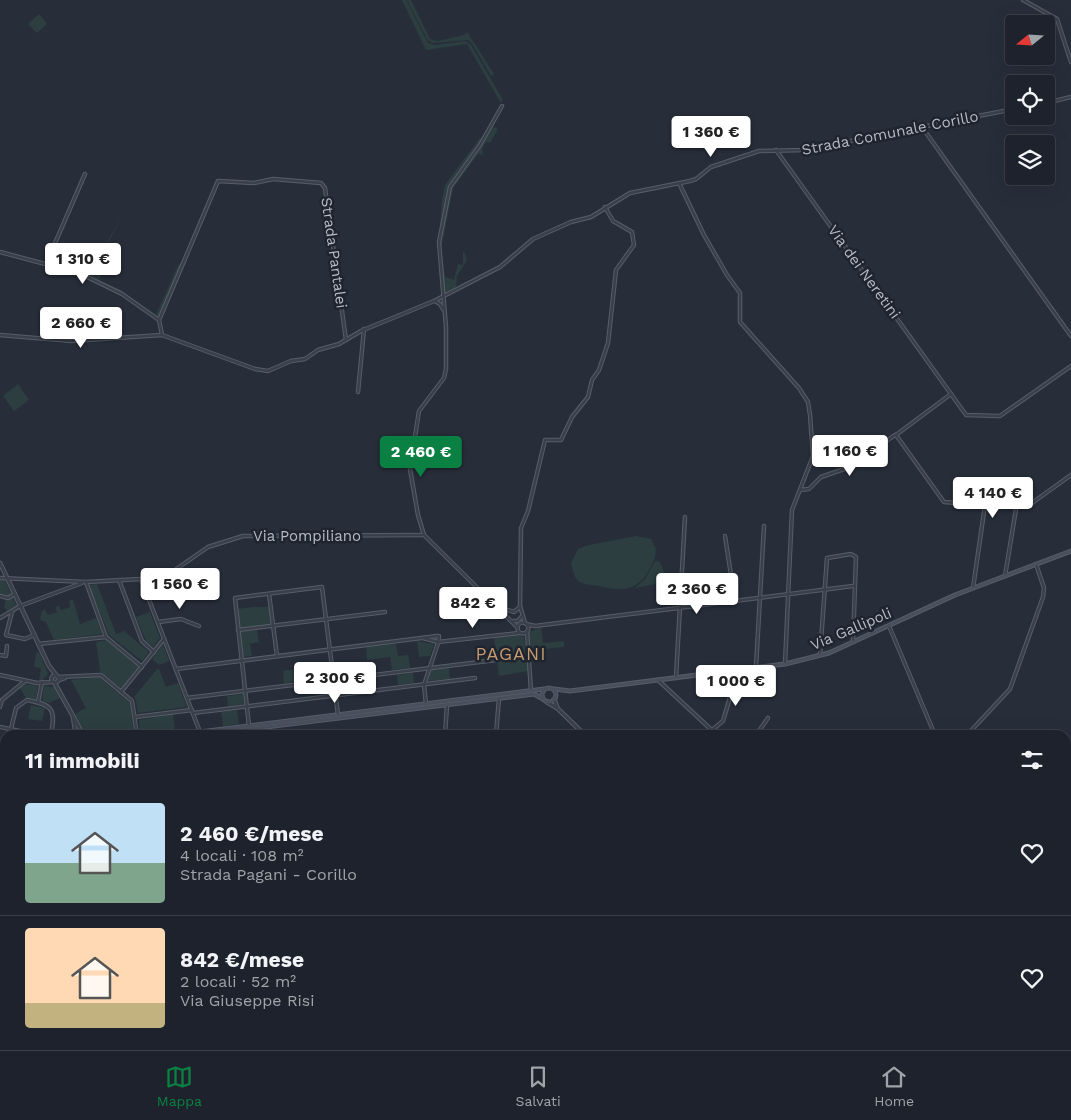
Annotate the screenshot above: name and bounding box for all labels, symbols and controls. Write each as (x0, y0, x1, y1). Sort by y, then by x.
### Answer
north arrow (1005, 15, 1055, 65)
map controls (1005, 15, 1055, 185)
button: locate (1005, 75, 1055, 125)
street label: Strada Comunale Corillo (800, 107, 980, 159)
pin: 1 360 € (665, 116, 757, 158)
text: 1 360 € (683, 122, 739, 141)
button: layers (1005, 135, 1055, 185)
street label: Strada Pantalei (317, 196, 351, 310)
street label: Via dei Neretini (824, 222, 904, 322)
pin: 1 310 € (37, 242, 129, 285)
text: 1 310 € (56, 249, 110, 268)
pin: 2 660 € (35, 306, 127, 349)
text: 2 660 € (51, 313, 111, 332)
pin: 1 160 € (804, 434, 896, 477)
pin: 2 460 € (375, 436, 467, 478)
text: 1 160 € (823, 441, 877, 460)
text: 2 460 € (391, 442, 451, 461)
pin: 4 140 € (947, 476, 1039, 519)
text: 4 140 € (964, 483, 1022, 502)
street label: Via Pompiliano (253, 527, 361, 545)
pin: 1 560 € (134, 568, 226, 610)
pin: 2 360 € (651, 572, 743, 615)
text: 1 560 € (152, 574, 208, 593)
text: 2 360 € (667, 579, 727, 598)
pin: 842 € (438, 586, 508, 629)
text: 842 € (450, 593, 496, 612)
street label: Via Gallipoli (808, 604, 894, 654)
district label: PAGANI (475, 643, 547, 664)
pin: 2 300 € (289, 662, 381, 704)
pin: 1 000 € (690, 664, 782, 707)
text: 2 300 € (305, 668, 365, 687)
text: 1 000 € (707, 671, 765, 690)
icon: filters (1018, 746, 1046, 774)
text: 11 immobili (25, 748, 140, 773)
text: 2 460 €/mese (180, 821, 324, 846)
icon: home (65, 823, 125, 883)
icon: heart (1018, 839, 1046, 867)
text: 4 locali · 108 m² (180, 846, 304, 865)
text: Strada Pagani - Corillo (180, 865, 357, 884)
text: 842 €/mese (180, 947, 304, 972)
icon: home (65, 948, 125, 1008)
icon: heart (1018, 964, 1046, 992)
text: 2 locali · 52 m² (180, 972, 296, 991)
text: Via Giuseppe Risi (180, 991, 314, 1010)
tab: Mappa (157, 1063, 202, 1109)
tab: Salvati (516, 1063, 561, 1109)
tab: Home (874, 1063, 914, 1109)

